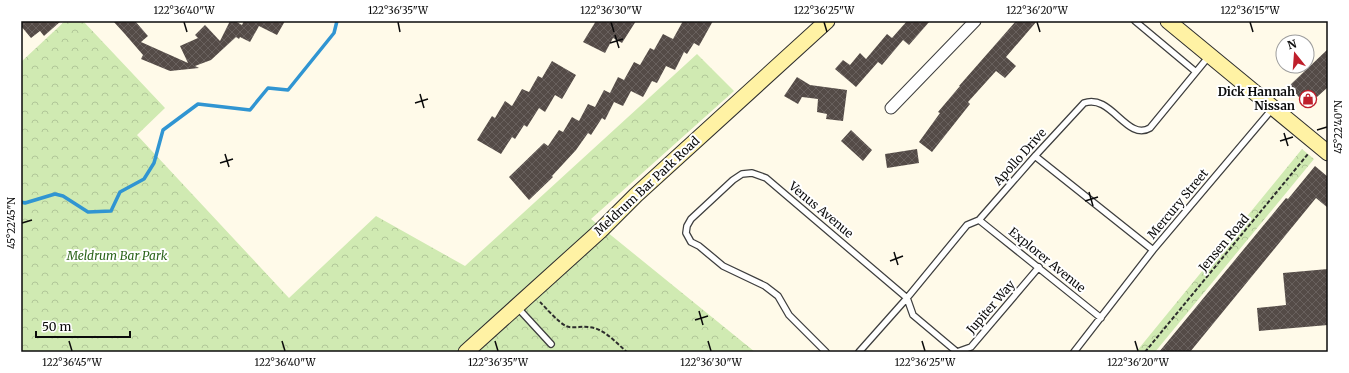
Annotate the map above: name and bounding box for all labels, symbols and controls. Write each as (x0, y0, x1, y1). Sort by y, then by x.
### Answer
text: 122°36'40"W (154, 4, 215, 17)
text: 122°36'35"W (368, 4, 429, 17)
text: 122°36'30"W (580, 4, 643, 17)
text: 122°36'25"W (794, 4, 855, 17)
text: 122°36'20"W (1006, 4, 1069, 17)
text: 122°36'15"W (1220, 4, 1281, 17)
north arrow (1275, 34, 1315, 74)
text: N (1286, 36, 1299, 52)
place label: Dick Hannah Nissan (1218, 84, 1295, 113)
shop icon: Dick Hannah Nissan (1298, 89, 1318, 109)
text: 45°22'40"N (1332, 100, 1345, 154)
street label: Apollo Drive (990, 125, 1049, 189)
street label: Meldrum Bar Park Road (591, 133, 702, 238)
street label: Mercury Street (1144, 166, 1211, 242)
street label: Venus Avenue (785, 178, 857, 241)
text: 45°22'45"N (5, 197, 18, 249)
street label: Jensen Road (1195, 211, 1252, 275)
street label: Explorer Avenue (1006, 224, 1089, 295)
park label: Meldrum Bar Park (66, 248, 168, 263)
street label: Jupiter Way (963, 277, 1018, 337)
scale bar (36, 313, 130, 339)
text: 50 m (42, 319, 71, 334)
text: 122°36'45"W (42, 356, 103, 369)
text: 122°36'40"W (255, 356, 316, 369)
text: 122°36'35"W (468, 356, 529, 369)
text: 122°36'30"W (680, 356, 743, 369)
text: 122°36'25"W (895, 356, 956, 369)
text: 122°36'20"W (1107, 356, 1170, 369)

